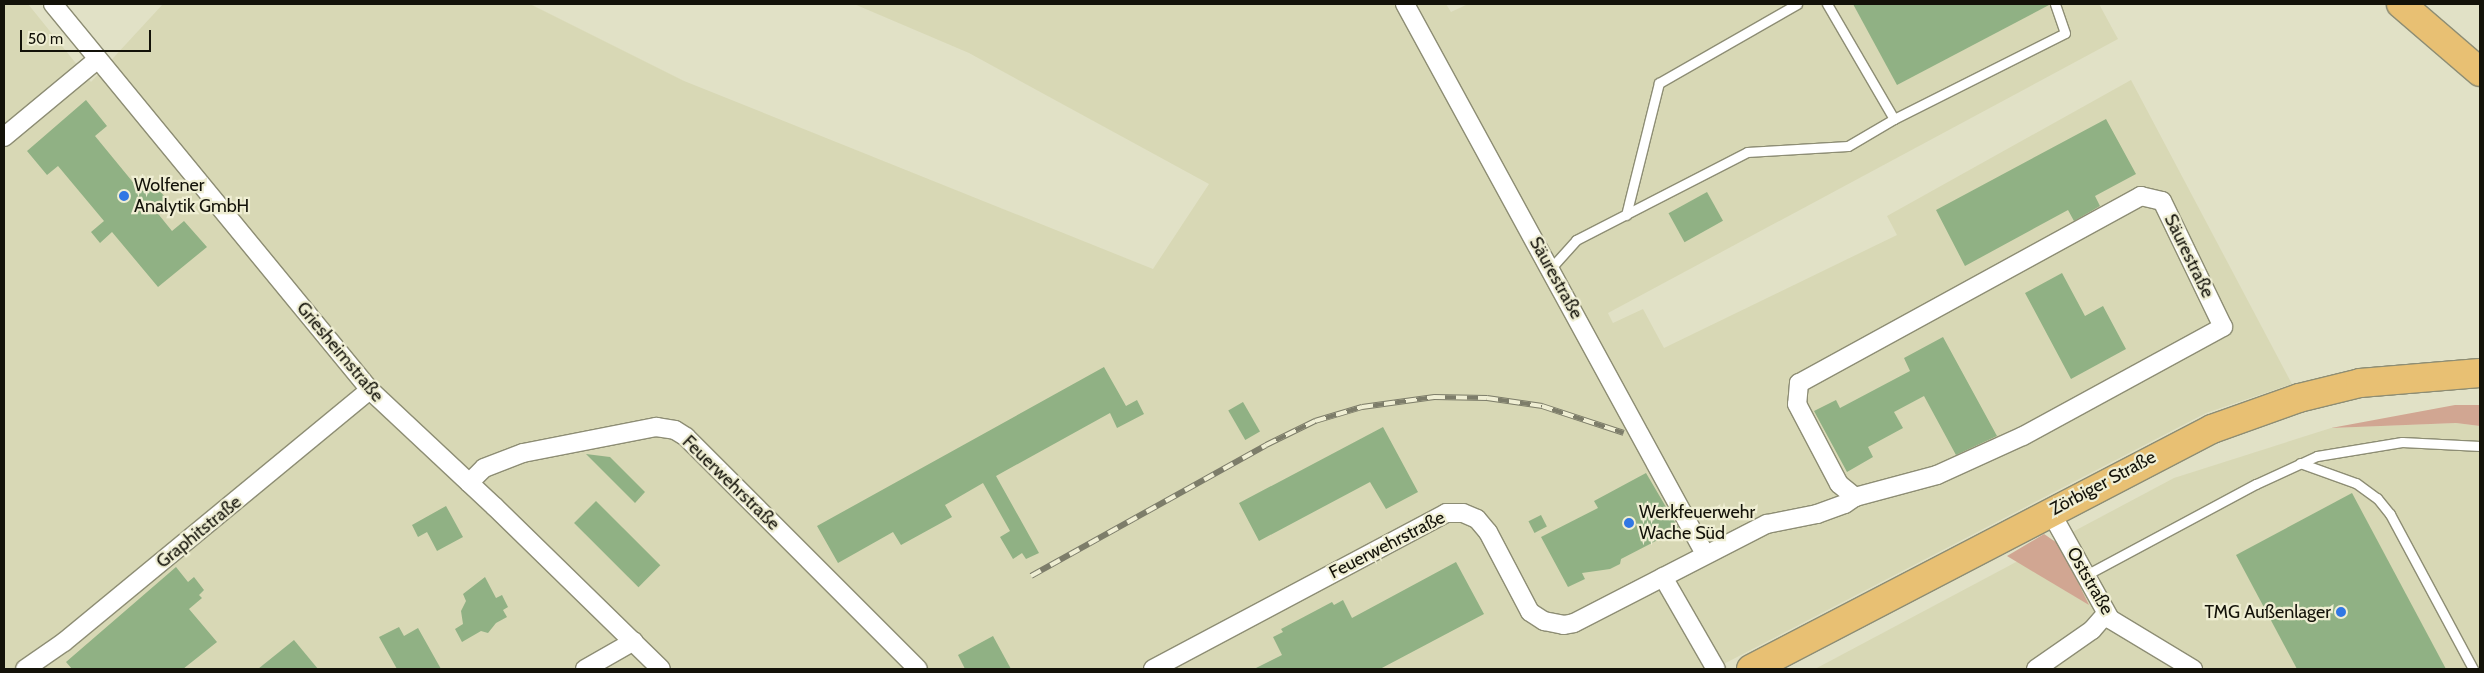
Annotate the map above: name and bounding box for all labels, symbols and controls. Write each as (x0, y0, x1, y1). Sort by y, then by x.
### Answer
scale bar (22, 20, 154, 52)
text: 50 m (28, 30, 63, 48)
place label: Wolfener Analytik GmbH (134, 175, 249, 218)
marker: Wolfener Analytik GmbH (118, 190, 130, 202)
street label: Säurestraße (2159, 211, 2219, 301)
street label: Säurestraße (1525, 233, 1587, 323)
street label: Griesheimstraße (292, 298, 388, 406)
street label: Feuerwehrstraße (678, 431, 784, 535)
street label: Zörbiger Straße (2046, 446, 2160, 520)
street label: Graphitstraße (152, 491, 246, 573)
place label: Werkfeuerwehr Wache Süd (1639, 502, 1755, 544)
street label: Feuerwehrstraße (1326, 507, 1448, 583)
marker: Werkfeuerwehr Wache Süd (1623, 517, 1635, 529)
street label: Oststraße (2062, 543, 2118, 619)
place label: TMG Außenlager (2204, 601, 2331, 623)
marker: TMG Außenlager (2335, 606, 2347, 618)

